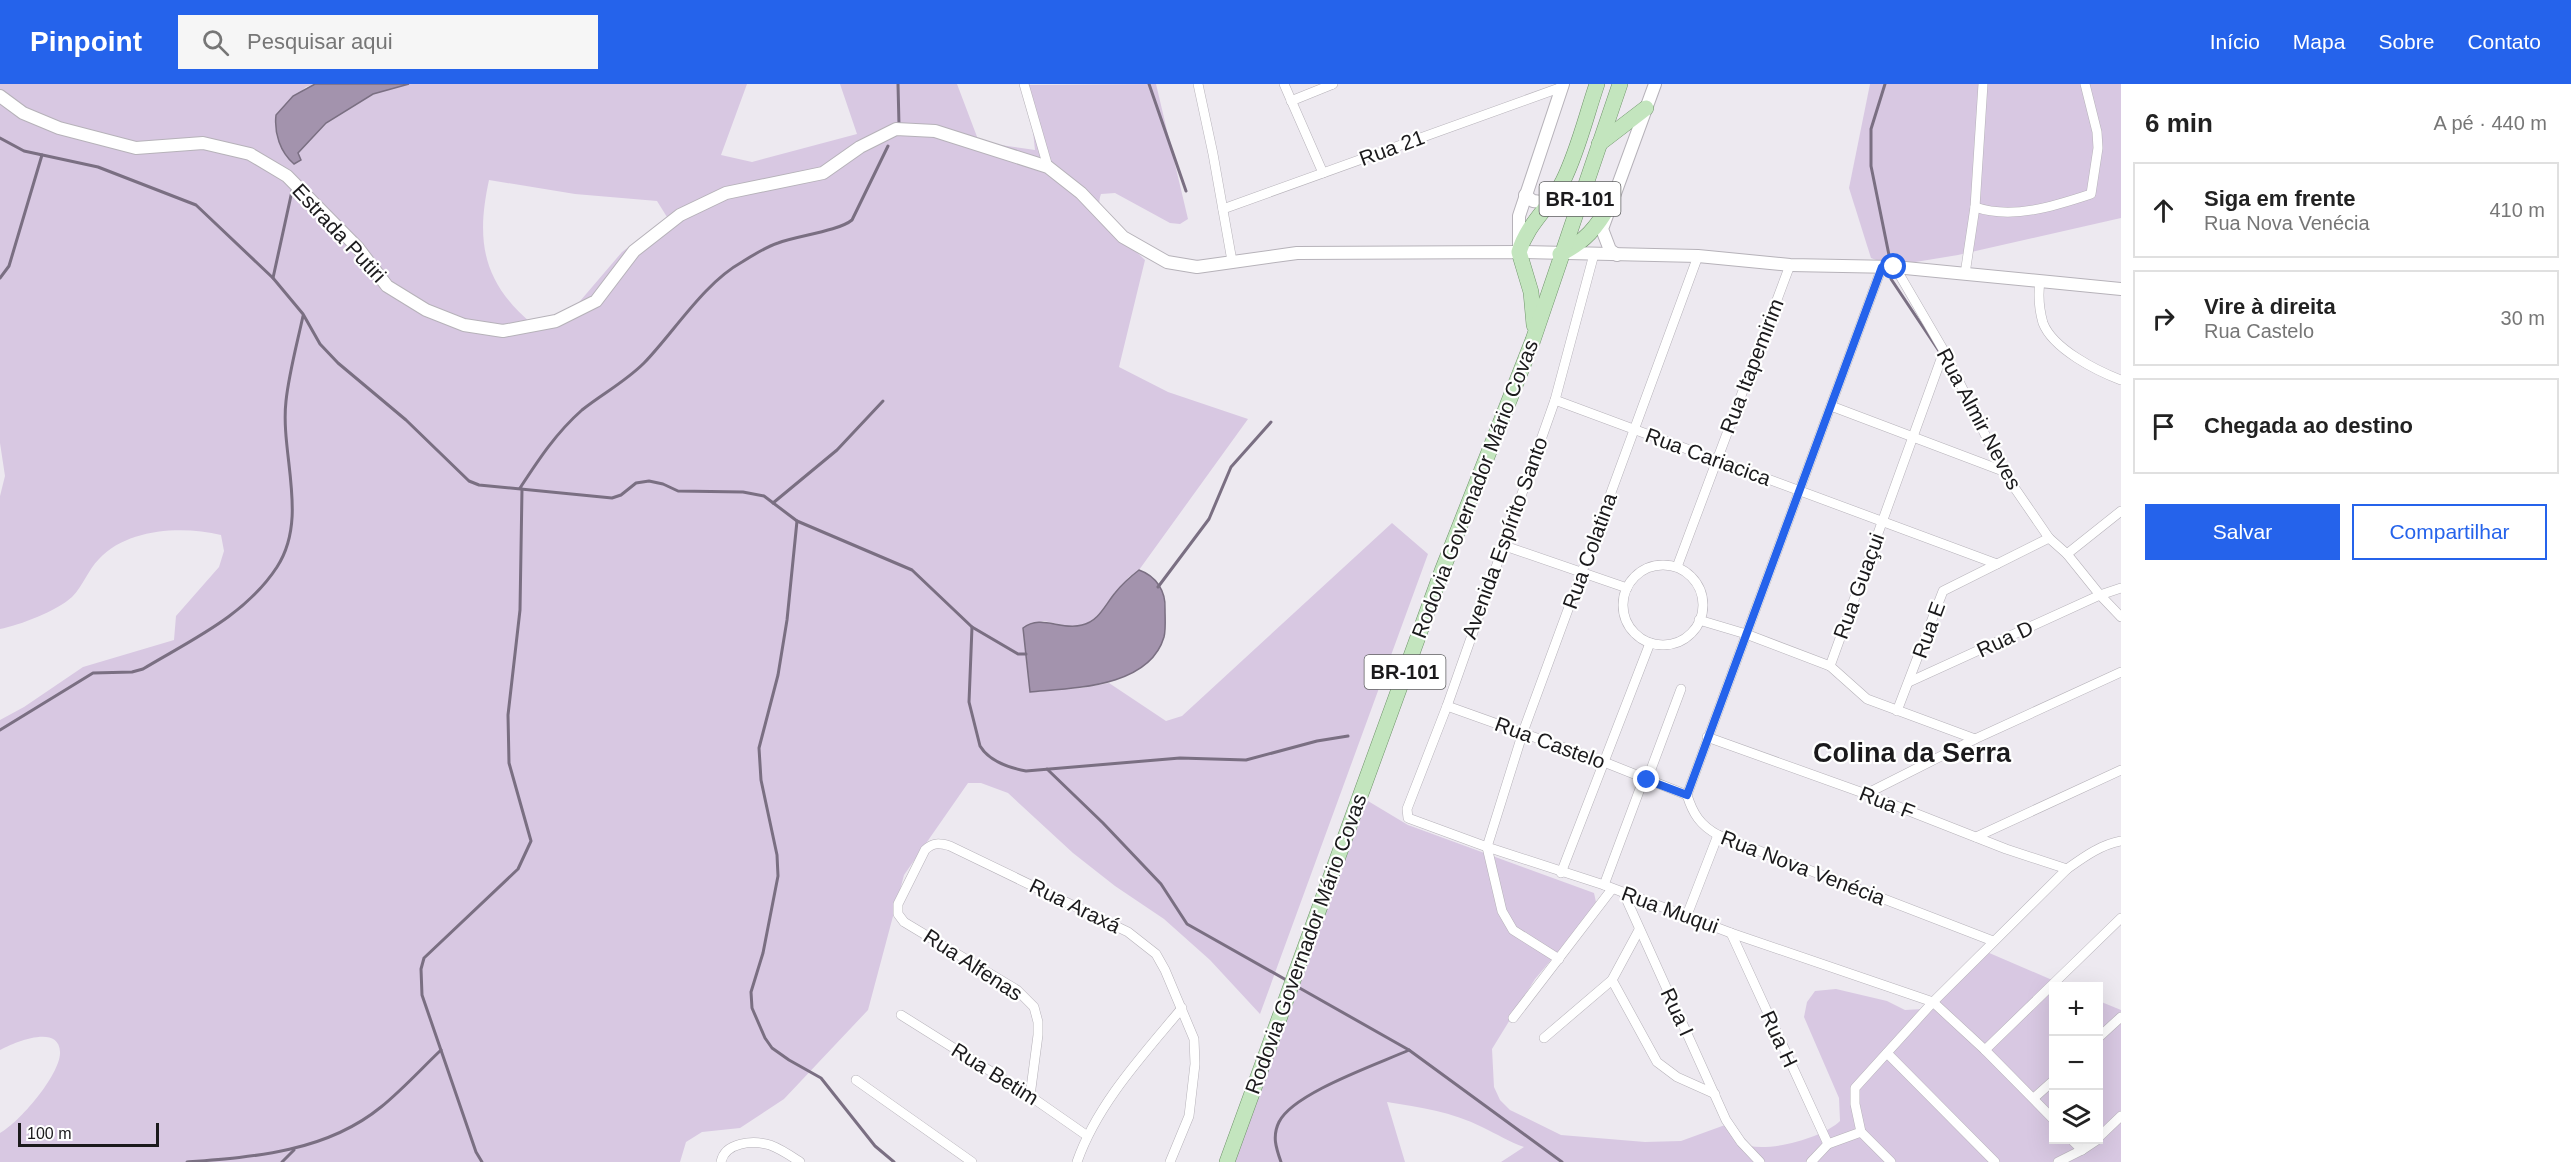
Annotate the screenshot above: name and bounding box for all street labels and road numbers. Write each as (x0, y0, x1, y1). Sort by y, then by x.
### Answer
street label: Rua 21 (1356, 125, 1428, 170)
street label: Estrada Putiri (288, 179, 391, 287)
road number: BR-101 (1540, 182, 1620, 216)
street label: Rua Itapemirim (1715, 295, 1788, 436)
street label: Rodovia Governador Mário Covas (1407, 337, 1542, 641)
street label: Rua Almir Neves (1933, 344, 2026, 493)
street label: Rua Cariacica (1642, 423, 1774, 490)
street label: Avenida Espírito Santo (1457, 434, 1552, 642)
street label: Rua Colatina (1558, 490, 1621, 612)
street label: Rua Guaçui (1829, 530, 1888, 642)
street label: Rua E (1908, 598, 1949, 661)
street label: Rua D (1973, 616, 2037, 662)
road number: BR-101 (1364, 655, 1446, 689)
street label: Rua Castelo (1492, 712, 1608, 773)
street label: Rua F (1856, 782, 1918, 824)
street label: Rodovia Governador Mário Covas (1240, 791, 1371, 1097)
street label: Rua Nova Venécia (1718, 826, 1889, 910)
street label: Rua Araxá (1026, 874, 1125, 938)
street label: Rua Muqui (1619, 881, 1722, 938)
street label: Rua Alfenas (920, 924, 1027, 1005)
street label: Rua I (1656, 984, 1698, 1039)
street label: Rua H (1756, 1007, 1802, 1071)
street label: Rua Betim (948, 1038, 1043, 1109)

